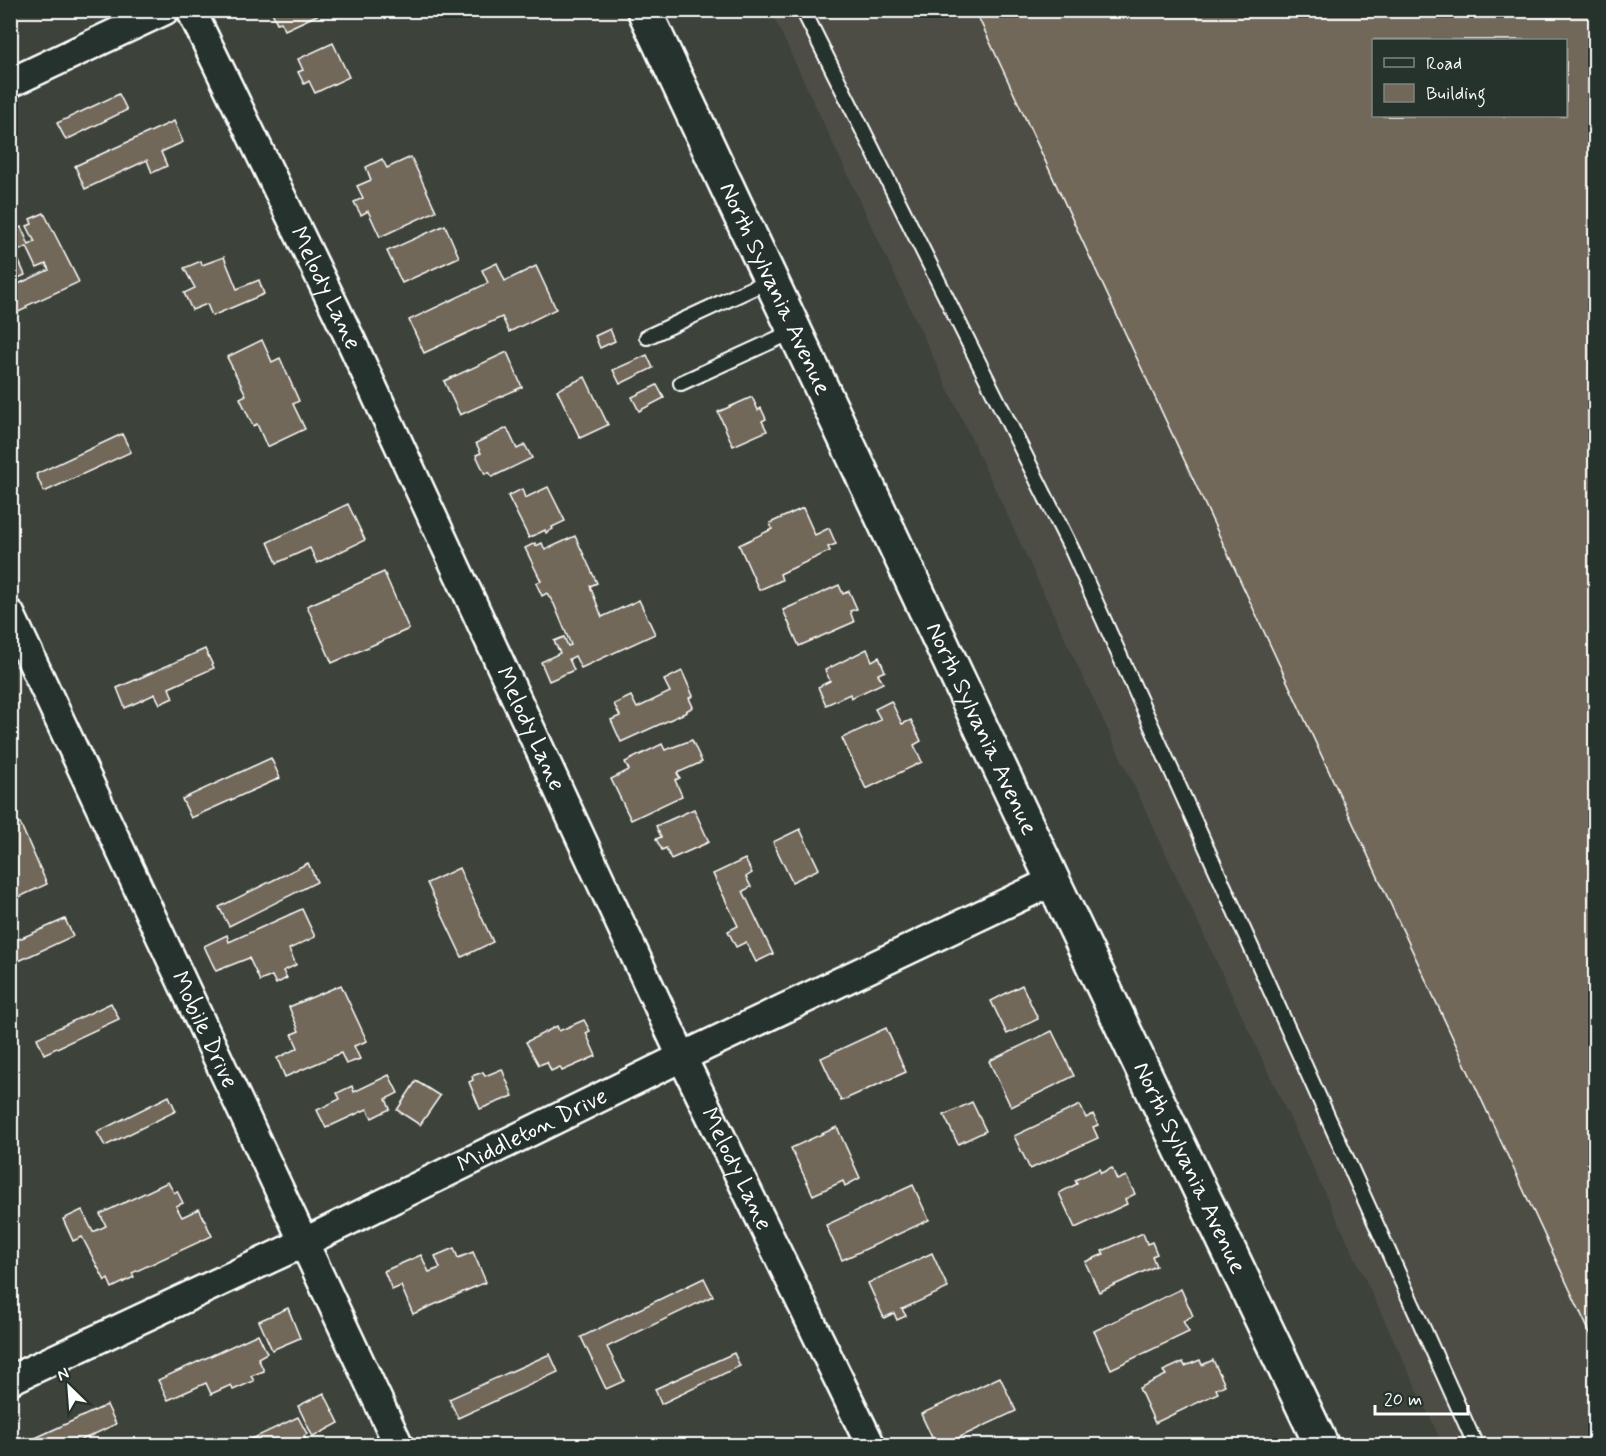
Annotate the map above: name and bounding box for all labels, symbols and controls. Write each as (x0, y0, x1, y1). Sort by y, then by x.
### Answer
legend (1372, 39, 1567, 117)
text: Road (1426, 52, 1462, 76)
text: Building (1426, 82, 1486, 108)
street label: North Sylvania Avenue (712, 178, 838, 400)
street label: Melody Lane (283, 221, 368, 355)
street label: North Sylvania Avenue (918, 617, 1045, 840)
street label: Melody Lane (488, 662, 572, 796)
street label: Mobile Drive (164, 966, 245, 1093)
street label: North Sylvania Avenue (1126, 1057, 1253, 1279)
street label: Middleton Drive (452, 1080, 613, 1180)
street label: Melody Lane (693, 1102, 779, 1236)
north arrow (39, 1357, 99, 1417)
text: N (54, 1363, 73, 1387)
scale bar (1375, 1378, 1468, 1416)
text: 20 m (1384, 1388, 1422, 1412)

